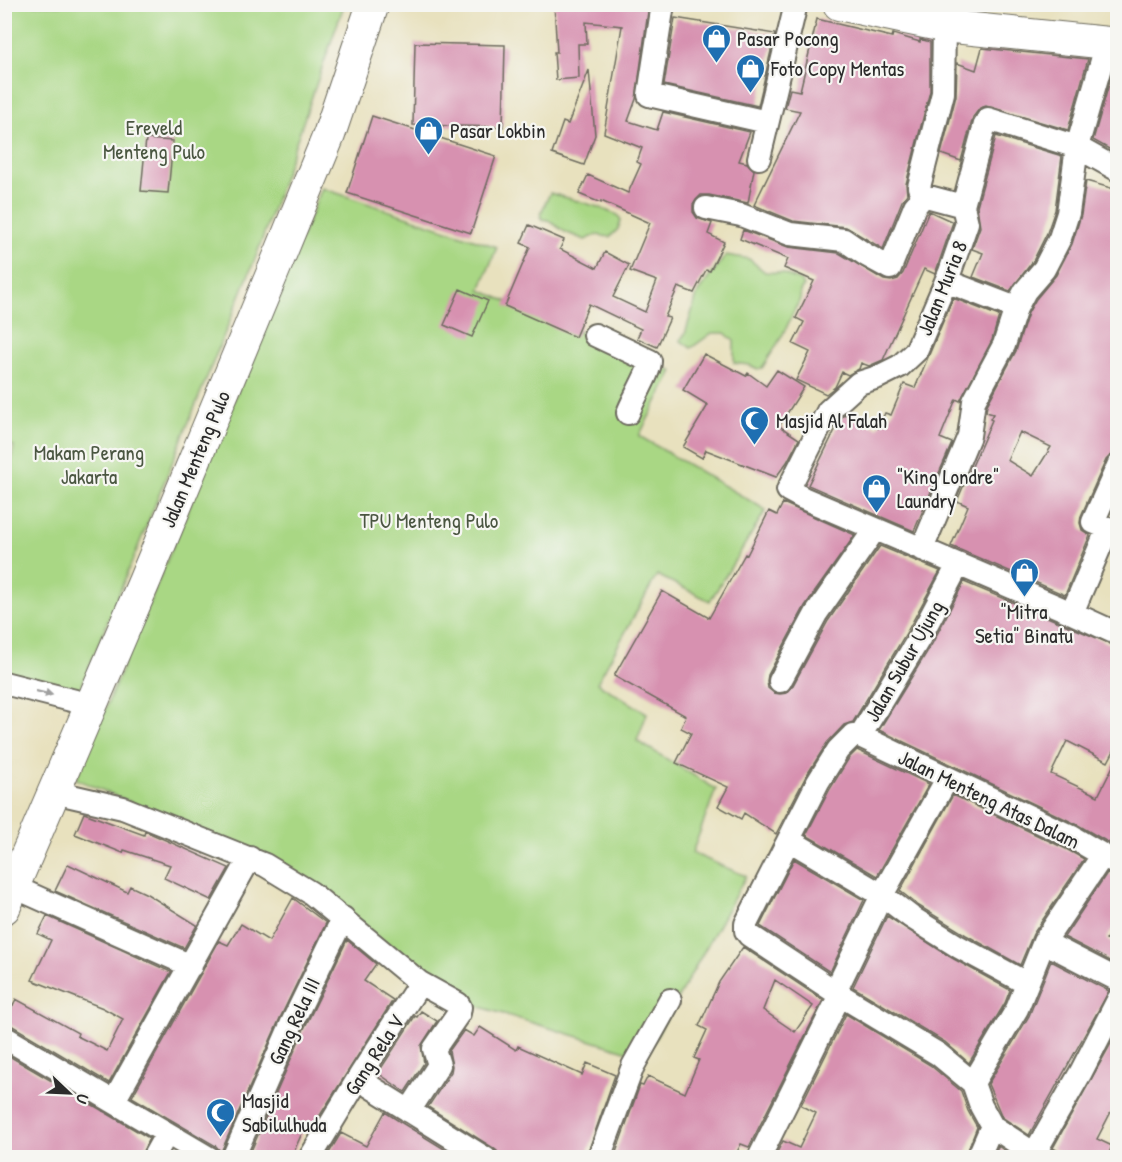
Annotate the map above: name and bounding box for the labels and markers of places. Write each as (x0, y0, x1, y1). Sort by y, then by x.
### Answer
shop icon: Pasar Pocong (700, 22, 732, 64)
place label: Pasar Pocong (737, 24, 839, 53)
shop icon: Foto Copy Mentas (734, 52, 766, 94)
place label: Foto Copy Mentas (770, 54, 904, 83)
shop icon: Pasar Lokbin (413, 114, 445, 156)
place label: Pasar Lokbin (450, 116, 545, 145)
mosque icon: Masjid Al Falah (739, 404, 771, 446)
place label: Masjid Al Falah (776, 406, 887, 435)
place label: "King Londre" Laundry (897, 462, 999, 515)
shop icon: "King Londre" Laundry (860, 472, 892, 514)
shop icon: "Mitra Setia" Binatu (1008, 556, 1040, 598)
place label: "Mitra Setia" Binatu (975, 597, 1074, 650)
place label: Masjid Sabilulhuda (242, 1086, 326, 1139)
mosque icon: Masjid Sabilulhuda (205, 1096, 237, 1138)

